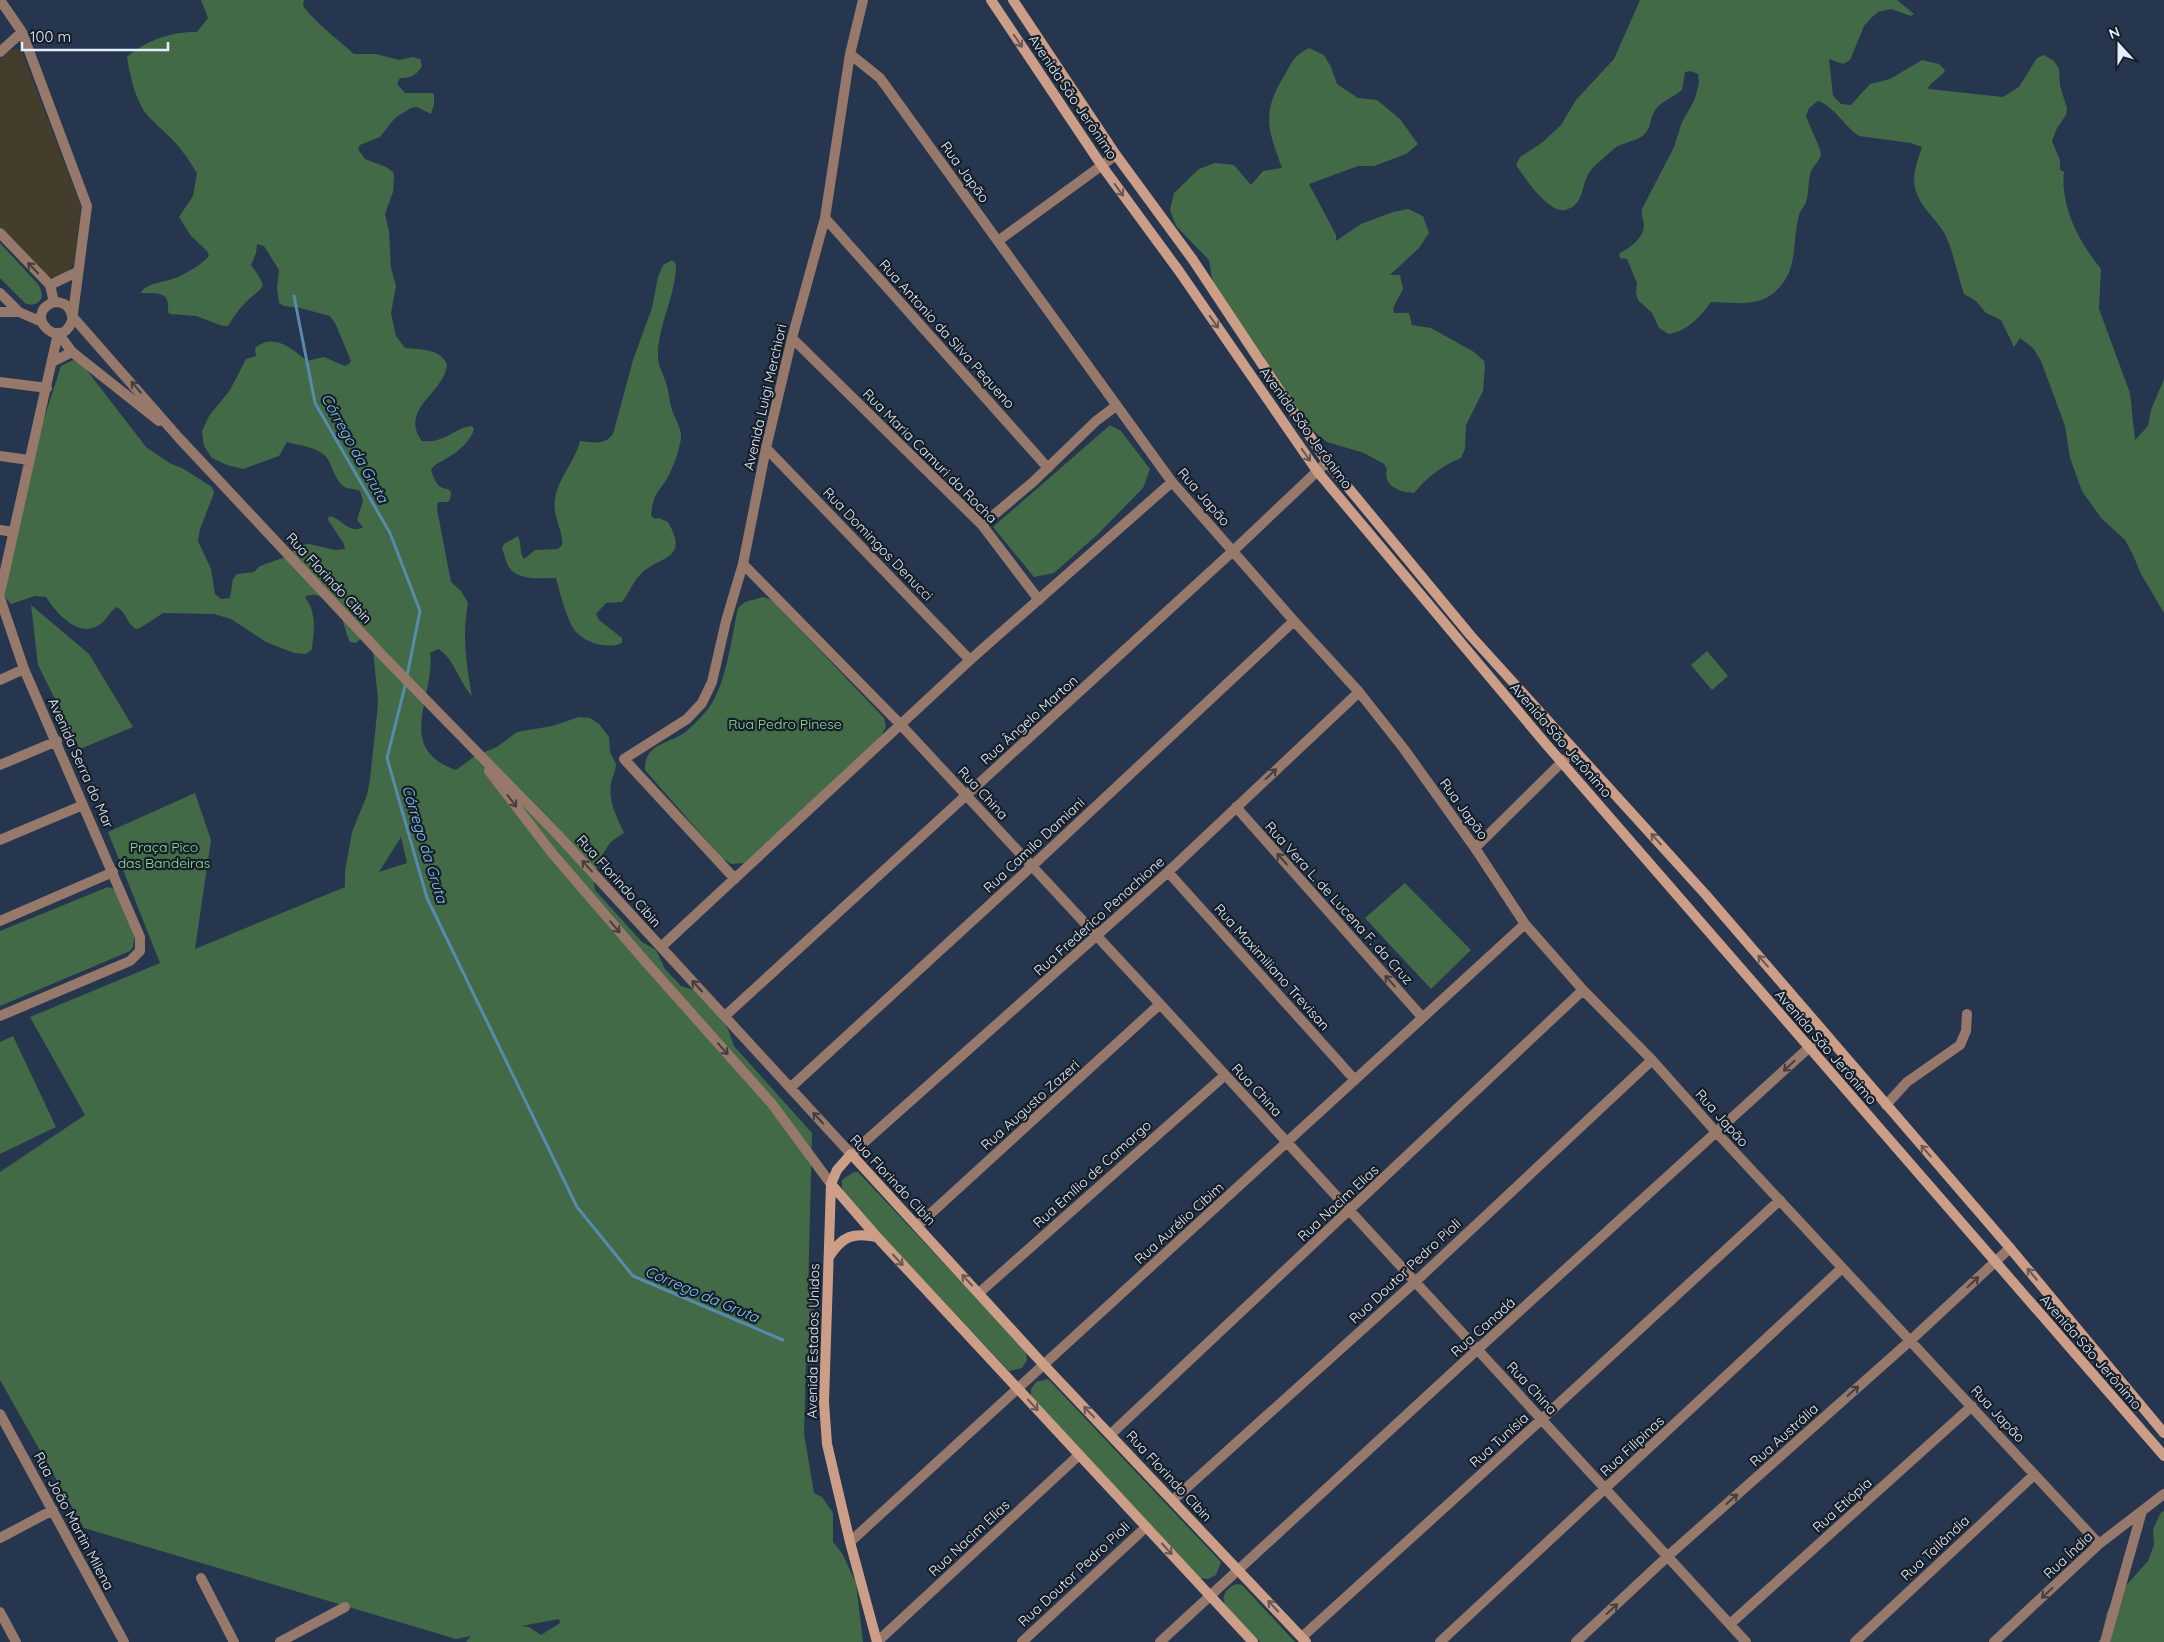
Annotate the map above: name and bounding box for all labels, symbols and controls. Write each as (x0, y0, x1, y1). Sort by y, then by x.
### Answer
scale bar (22, 20, 169, 52)
north arrow (2094, 20, 2144, 70)
text: N (2106, 23, 2122, 43)
text: 100 m (30, 27, 71, 46)
street label: Avenida São Jerônimo (1025, 31, 1121, 163)
one-way arrow (1013, 33, 1023, 47)
street label: Rua Japão (937, 138, 993, 206)
one-way arrow (1114, 182, 1124, 196)
street label: Rua Antonio da Silva Pequeno (875, 256, 1019, 412)
one-way arrow (27, 262, 39, 274)
one-way arrow (1209, 315, 1219, 329)
street label: Avenida Luigi Merchiori (739, 322, 791, 472)
street label: Avenida São Jerônimo (1256, 363, 1356, 493)
one-way arrow (131, 381, 142, 394)
street label: Rua Maria Camuri da Rocha (859, 385, 1001, 527)
water label: Córrego da Gruta (317, 390, 393, 507)
one-way arrow (1301, 448, 1311, 462)
street label: Rua Japão (1174, 464, 1234, 530)
street label: Rua Domingos Denucci (819, 483, 937, 605)
street label: Rua Florindo Cibin (282, 529, 376, 627)
street label: Rua Ângelo Marton (977, 671, 1081, 769)
street label: Avenida São Jerônimo (1506, 679, 1616, 801)
street label: Avenida Serra do Mar (44, 695, 118, 831)
park label: Rua Pedro Pinese (728, 715, 842, 733)
street label: Rua China (954, 763, 1012, 823)
one-way arrow (1265, 768, 1278, 780)
street label: Rua Japão (1436, 775, 1492, 843)
water label: Córrego da Gruta (398, 783, 452, 906)
street label: Rua Camilo Damiani (980, 793, 1088, 897)
one-way arrow (507, 794, 517, 808)
street label: Rua Vera L. de Lucena F. da Cruz (1261, 818, 1417, 988)
street label: Rua Florindo Cibin (573, 831, 665, 931)
one-way arrow (1650, 833, 1661, 846)
park label: Praça Pico das Bandeiras (118, 838, 210, 872)
street label: Rua Frederico Penachione (1030, 852, 1168, 980)
one-way arrow (1276, 853, 1288, 866)
one-way arrow (581, 859, 593, 872)
street label: Rua Maximiliano Trevisan (1210, 900, 1334, 1034)
one-way arrow (609, 920, 620, 933)
one-way arrow (1757, 955, 1769, 968)
one-way arrow (1384, 974, 1396, 987)
one-way arrow (691, 979, 703, 992)
street label: Avenida São Jerônimo (1771, 986, 1881, 1108)
one-way arrow (717, 1042, 729, 1055)
street label: Rua Augusto Zazeri (977, 1056, 1083, 1154)
street label: Rua China (1228, 1060, 1286, 1120)
one-way arrow (1783, 1060, 1795, 1072)
street label: Rua Japão (1691, 1085, 1753, 1151)
one-way arrow (813, 1112, 824, 1125)
street label: Rua Emílio de Camargo (1029, 1116, 1155, 1232)
street label: Rua Florindo Cibin (846, 1131, 940, 1229)
one-way arrow (1921, 1145, 1932, 1158)
street label: Rua Nacim Elias (1294, 1161, 1382, 1245)
street label: Rua Aurélio Cibim (1131, 1178, 1227, 1268)
street label: Rua Doutor Pedro Pioli (1345, 1214, 1465, 1328)
one-way arrow (892, 1253, 904, 1266)
water label: Córrego da Gruta (642, 1261, 763, 1327)
street label: Avenida Estados Unidos (803, 1263, 823, 1419)
one-way arrow (2026, 1268, 2037, 1281)
one-way arrow (961, 1274, 973, 1286)
one-way arrow (1967, 1276, 1980, 1288)
street label: Avenida São Jerônimo (2036, 1291, 2146, 1413)
street label: Rua Canadá (1447, 1293, 1519, 1361)
street label: Rua China (1503, 1358, 1561, 1418)
street label: Rua Japão (1967, 1382, 2029, 1446)
one-way arrow (1847, 1386, 1860, 1397)
one-way arrow (1027, 1398, 1039, 1411)
street label: Rua Austrália (1746, 1399, 1822, 1471)
one-way arrow (1083, 1406, 1095, 1418)
street label: Rua Tunísia (1466, 1409, 1532, 1471)
street label: Rua Filipinas (1596, 1412, 1668, 1480)
street label: Rua Florindo Cibin (1122, 1427, 1216, 1525)
street label: Rua João Martin Milena (30, 1449, 118, 1593)
street label: Rua Etiópia (1809, 1474, 1875, 1536)
one-way arrow (1725, 1494, 1738, 1505)
street label: Rua Nacim Elias (925, 1496, 1013, 1580)
street label: Rua Tailândia (1897, 1511, 1973, 1585)
street label: Rua Doutor Pedro Pioli (1014, 1517, 1134, 1631)
street label: Rua Índia (2040, 1528, 2096, 1582)
one-way arrow (1161, 1543, 1173, 1556)
one-way arrow (2041, 1587, 2053, 1599)
one-way arrow (1267, 1600, 1279, 1613)
one-way arrow (1605, 1603, 1618, 1615)

